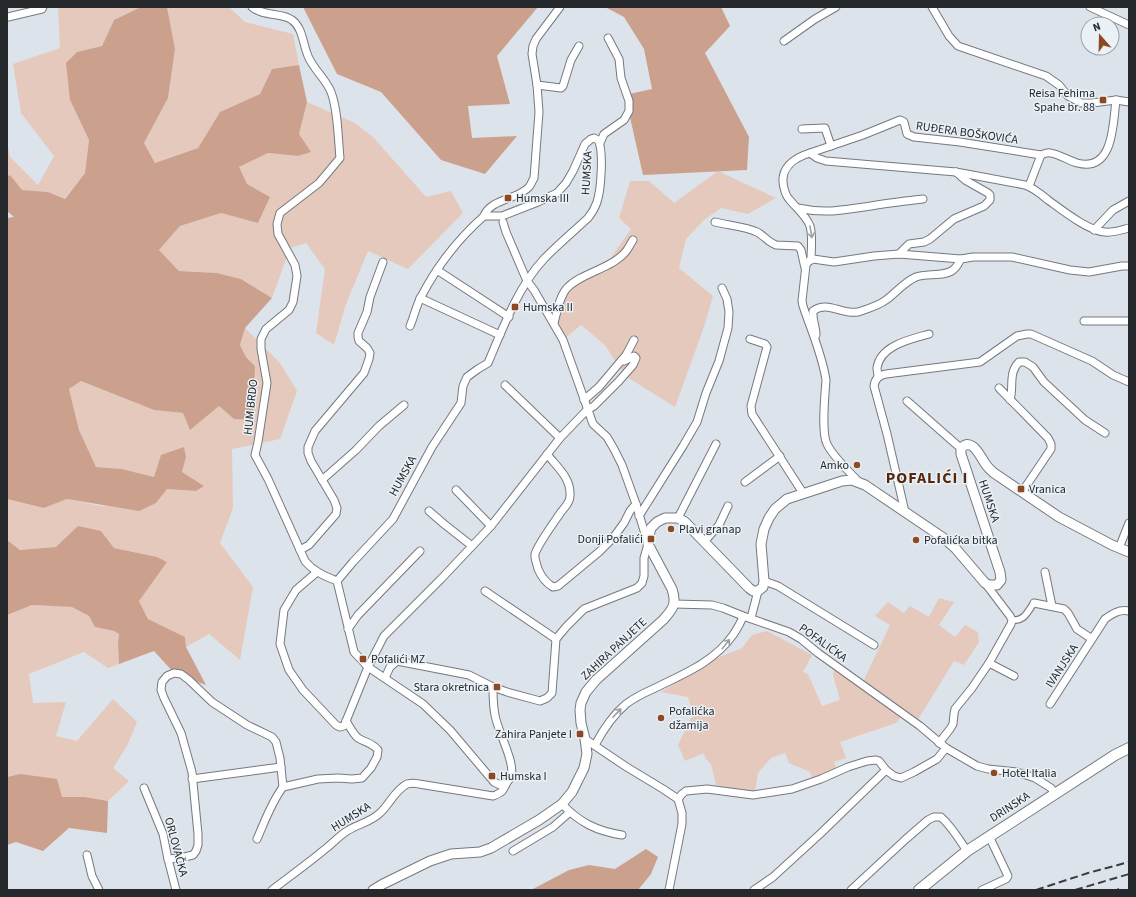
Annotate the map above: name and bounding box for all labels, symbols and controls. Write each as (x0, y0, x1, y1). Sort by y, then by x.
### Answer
north arrow (1080, 16, 1120, 56)
text: N (1091, 19, 1103, 35)
place label: Reisa Fehima Spahe br. 88 (1029, 85, 1095, 116)
marker: Reisa Fehima Spahe br. 88 (1098, 95, 1108, 105)
street label: RUĐERA BOŠKOVIĆA (915, 117, 1020, 149)
street label: HUMSKA (577, 150, 597, 195)
place label: Humska III (516, 190, 569, 207)
marker: Humska III (503, 193, 513, 203)
one-way arrow (807, 225, 815, 238)
place label: Humska II (523, 299, 573, 316)
marker: Humska II (510, 302, 520, 312)
street label: HUM BRDO (240, 378, 262, 436)
street label: HUMSKA (385, 452, 421, 499)
place label: Amko (820, 457, 849, 474)
marker: Amko (852, 460, 862, 470)
district label: POFALIĆI I (886, 467, 968, 489)
street label: HUMSKA (974, 477, 1004, 525)
place label: Vranica (1029, 481, 1066, 498)
marker: Vranica (1016, 484, 1026, 494)
place label: Plavi granap (679, 521, 741, 538)
marker: Plavi granap (666, 524, 676, 534)
place label: Donji Pofalići (578, 531, 643, 548)
place label: Pofalićka bitka (924, 532, 998, 549)
marker: Donji Pofalići (646, 534, 656, 544)
marker: Pofalićka bitka (911, 535, 921, 545)
street label: ZAHIRA PANJETE (577, 614, 651, 684)
street label: POFALIĆKA (795, 620, 851, 667)
one-way arrow (721, 639, 730, 649)
street label: IVANJSKA (1042, 640, 1083, 691)
place label: Pofalići MZ (371, 651, 425, 668)
marker: Pofalići MZ (358, 654, 368, 664)
place label: Stara okretnica (413, 679, 489, 696)
marker: Stara okretnica (492, 682, 502, 692)
place label: Pofalićka džamija (669, 703, 715, 734)
one-way arrow (612, 708, 622, 718)
marker: Pofalićka džamija (656, 713, 666, 723)
place label: Zahira Panjete I (495, 726, 572, 743)
marker: Zahira Panjete I (575, 729, 585, 739)
place label: Hotel Italia (1002, 765, 1057, 782)
place label: Humska I (500, 768, 547, 785)
marker: Hotel Italia (989, 768, 999, 778)
marker: Humska I (487, 771, 497, 781)
street label: DRINSKA (987, 787, 1034, 826)
street label: HUMSKA (328, 798, 375, 836)
street label: ORLOVAČKA (160, 815, 192, 879)

